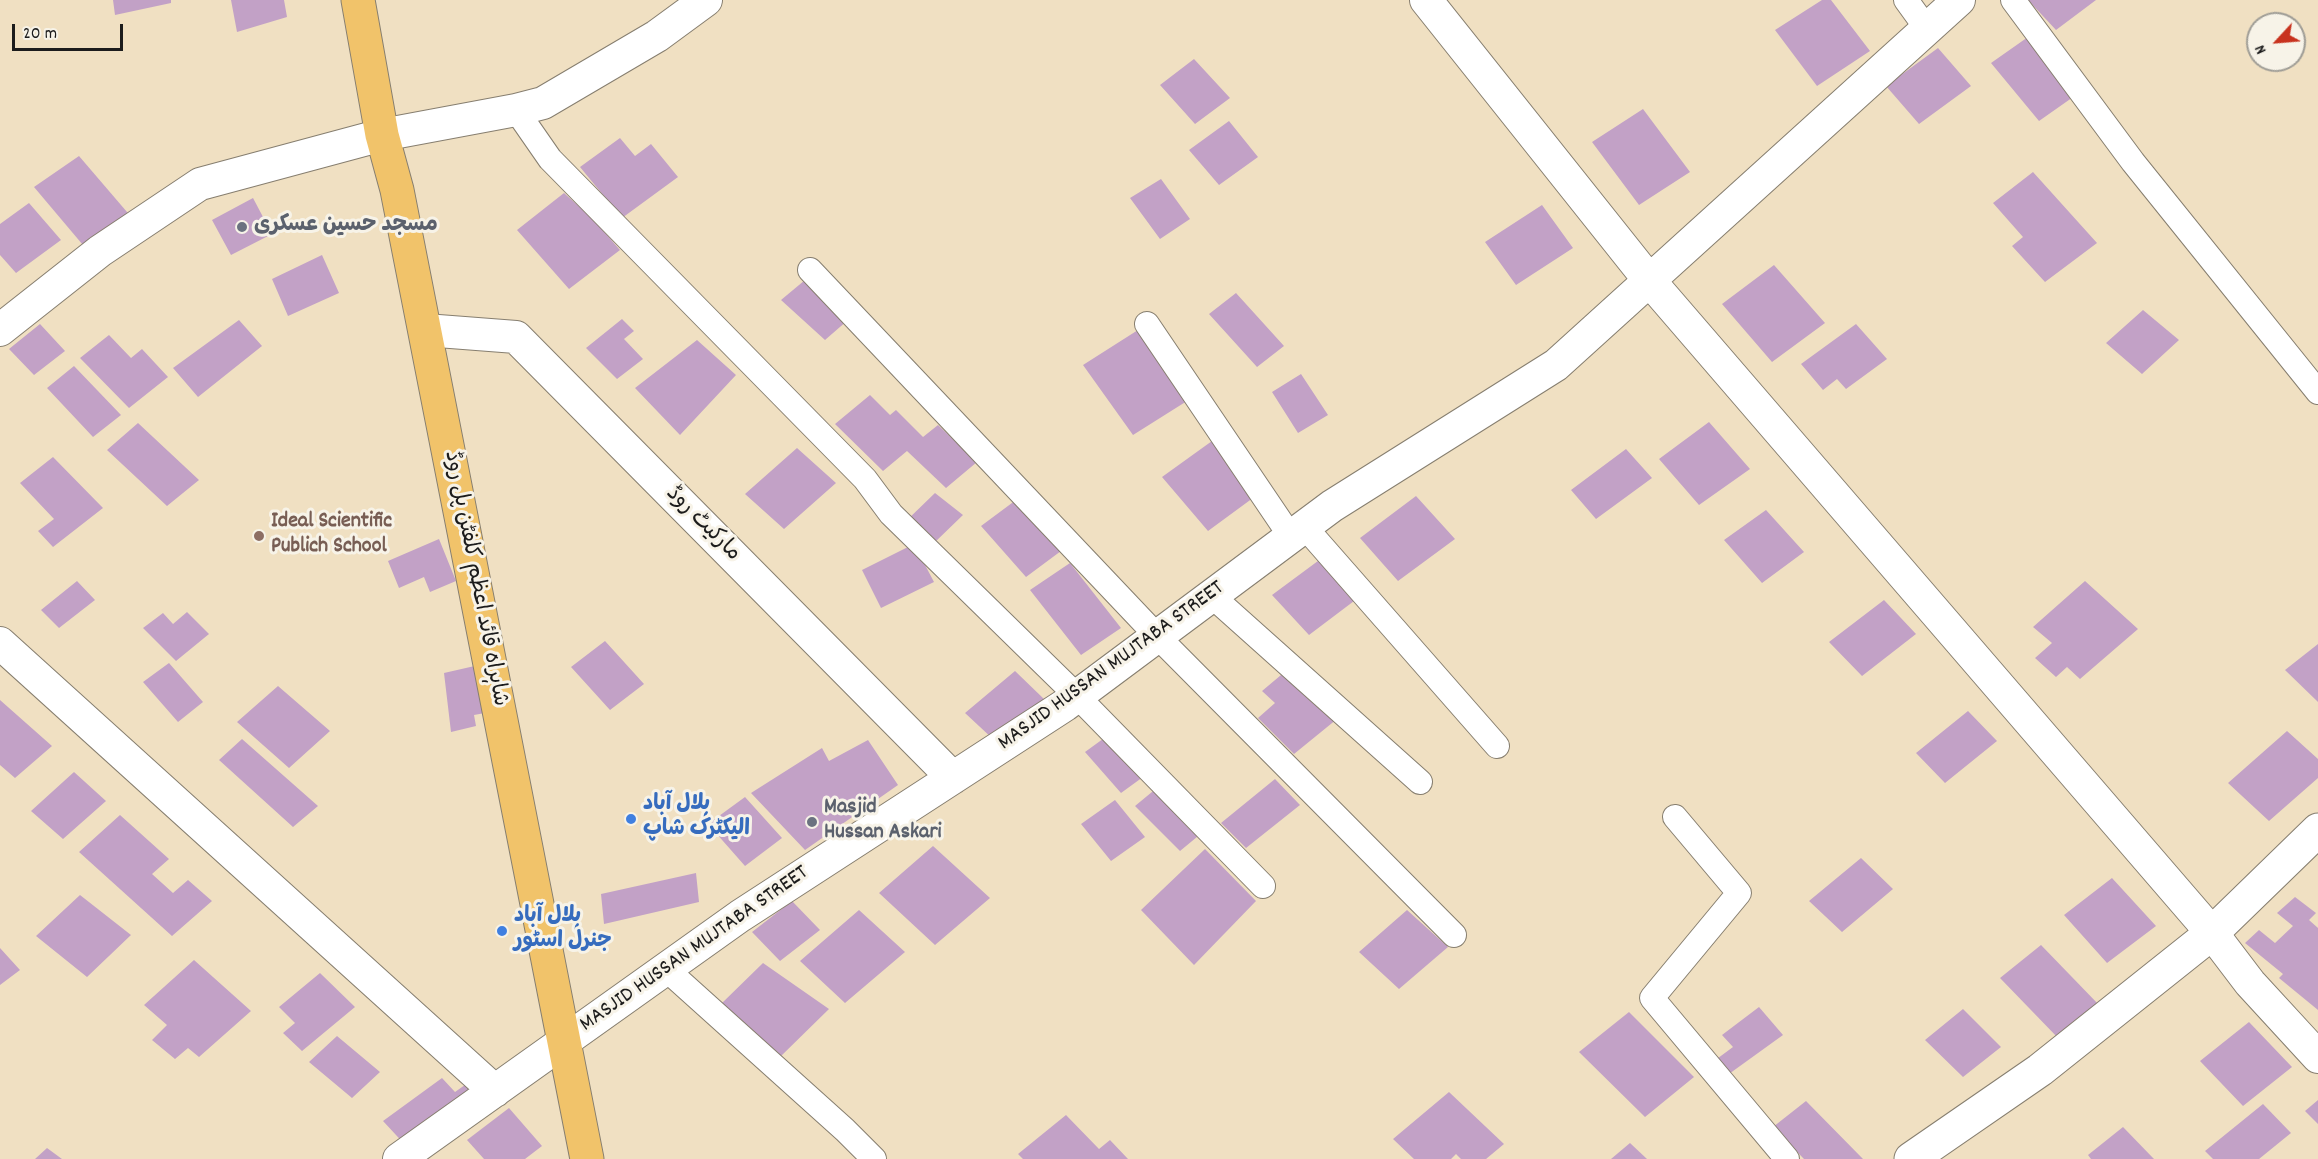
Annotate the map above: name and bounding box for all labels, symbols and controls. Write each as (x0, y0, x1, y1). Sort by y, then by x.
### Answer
scale bar (15, 12, 126, 50)
north arrow (2246, 12, 2306, 72)
text: 20 m (23, 22, 57, 47)
text: N (2249, 41, 2273, 58)
place label: مسجد حسین عسکری (254, 214, 438, 240)
marker: مسجد حسین عسکری (235, 220, 249, 234)
street label: شاہراہ قائد اعظم کلفٹن پل روڈ (436, 449, 512, 709)
street label: مارکیٹ روڈ (659, 482, 745, 568)
place label: Ideal Scientific Publich School (271, 510, 392, 562)
marker: Ideal Scientific Publich School (252, 529, 266, 543)
street label: MASJID HUSSAN MUJTABA STREET (994, 576, 1230, 758)
place label: ہلال آباد الیکٹرک شاپ (643, 793, 750, 844)
place label: Masjid Hussan Askari (824, 796, 942, 848)
marker: ہلال آباد الیکٹرک شاپ (624, 812, 638, 826)
marker: Masjid Hussan Askari (805, 815, 819, 829)
street label: MASJID HUSSAN MUJTABA STREET (576, 861, 814, 1039)
place label: ہلال آباد جنرل اسٹور (514, 905, 612, 956)
marker: ہلال آباد جنرل اسٹور (495, 924, 509, 938)

